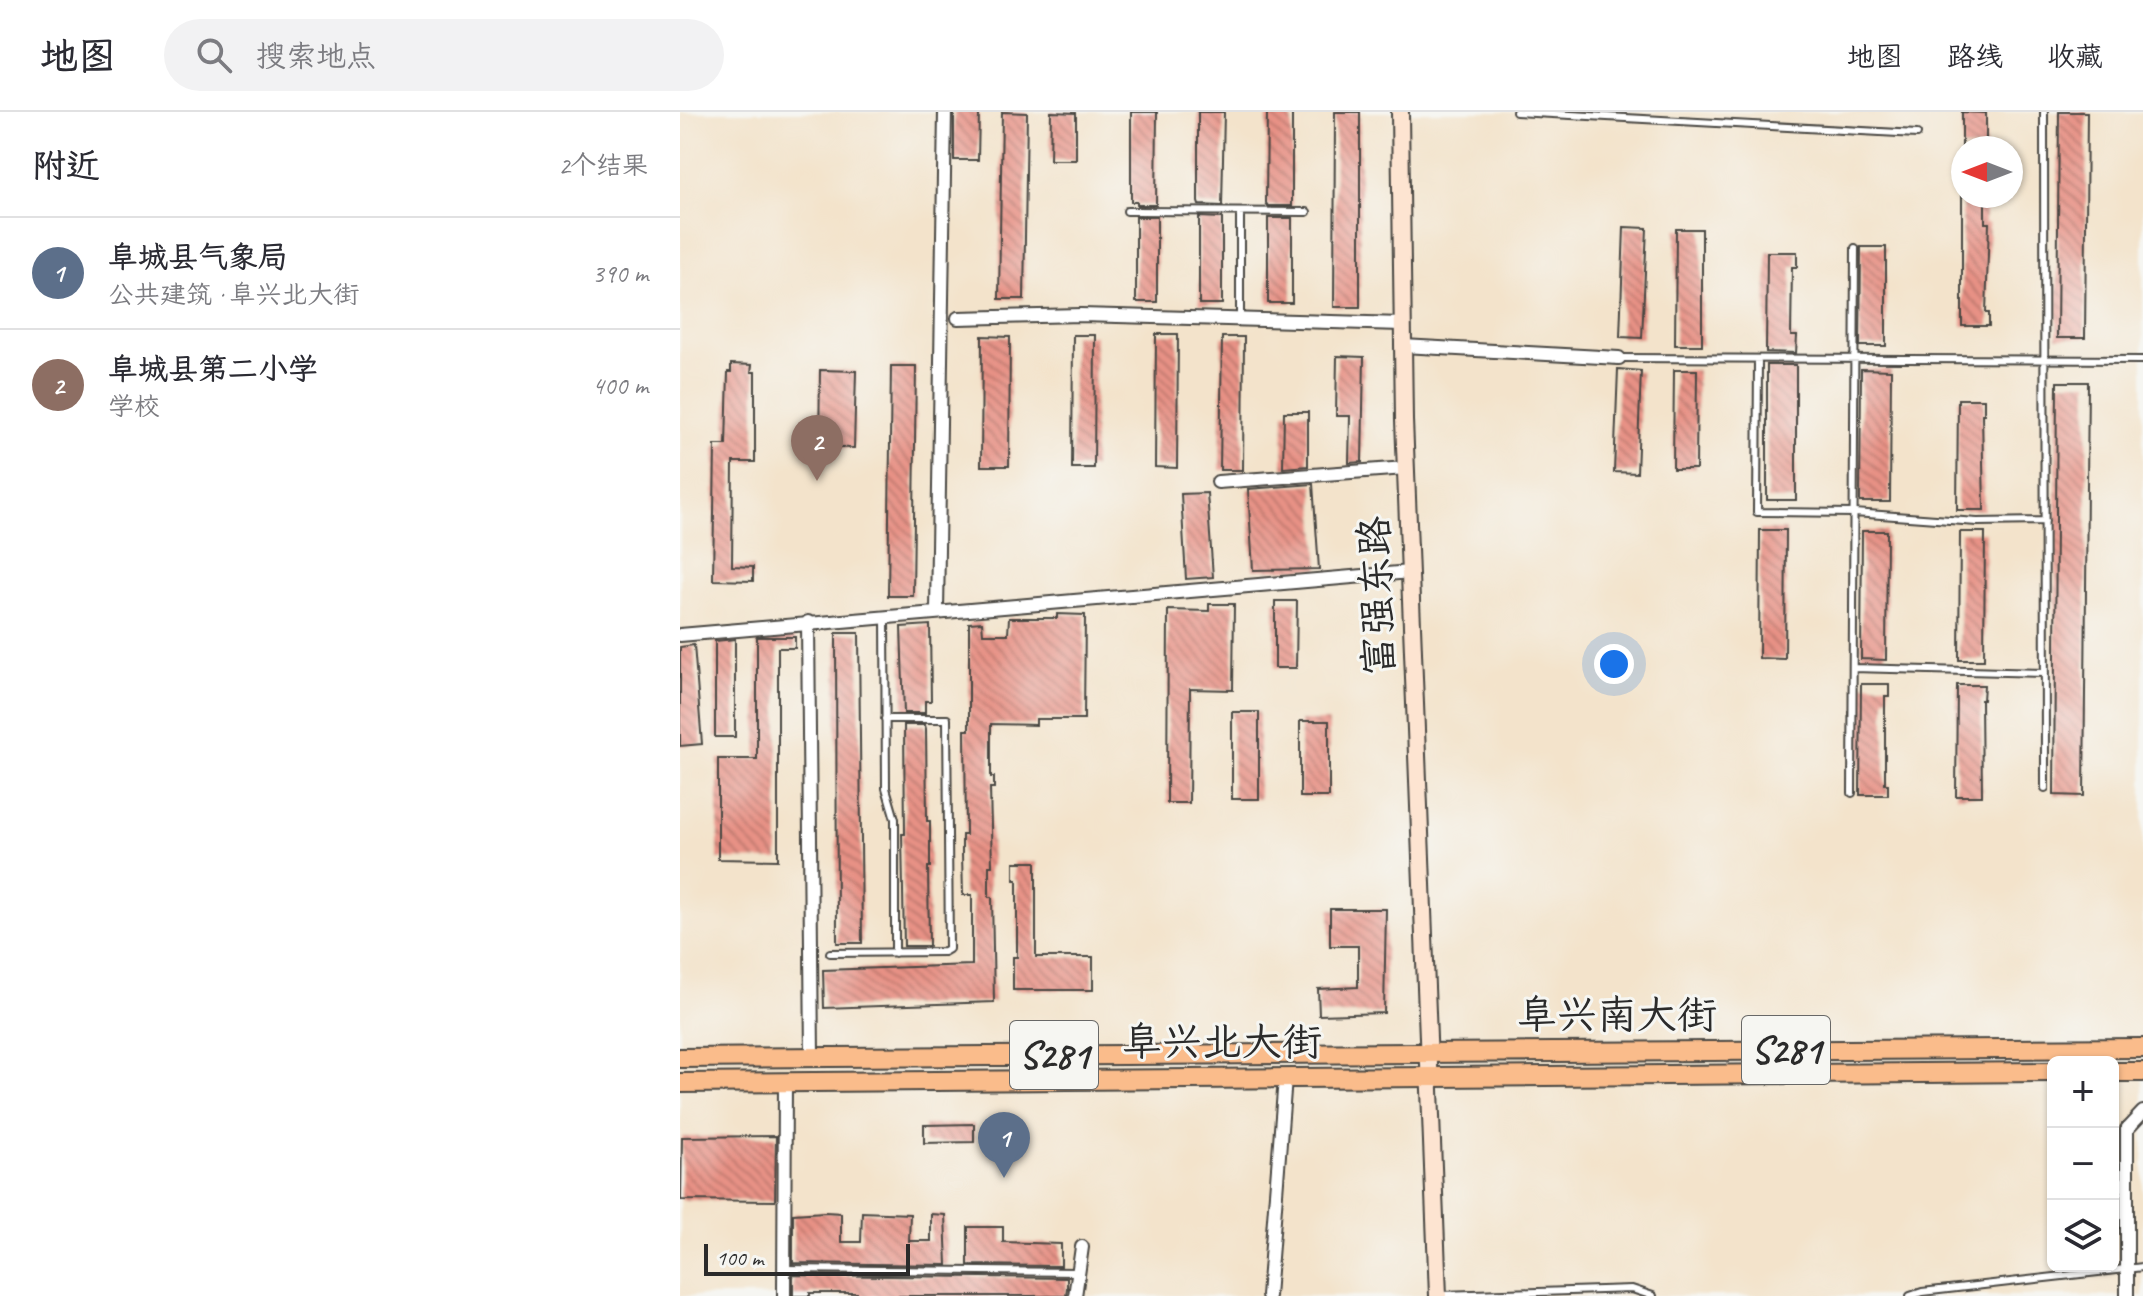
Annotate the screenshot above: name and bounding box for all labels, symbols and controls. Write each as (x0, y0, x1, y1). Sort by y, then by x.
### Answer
search box (164, 19, 724, 91)
text: 地图 (40, 33, 116, 80)
icon: search (192, 33, 236, 77)
text: 搜索地点 (256, 37, 376, 75)
text: 地图 (1847, 39, 1903, 74)
text: 路线 (1947, 39, 2003, 74)
text: 收藏 (2047, 39, 2103, 74)
north arrow (1951, 136, 2023, 208)
text: 附近 (32, 144, 100, 187)
text: 2个结果 (558, 149, 648, 182)
text: 阜城县气象局 (108, 238, 288, 276)
text: 1 (52, 257, 64, 290)
text: 390 m (592, 257, 648, 290)
text: 公共建筑 · 阜兴北大街 (108, 278, 359, 311)
text: 阜城县第二小学 (108, 350, 318, 388)
text: 2 (52, 369, 64, 402)
text: 400 m (592, 369, 648, 402)
text: 学校 (108, 390, 160, 423)
pin: 2 (791, 415, 843, 481)
street label: 富强东路 (1349, 515, 1405, 677)
your location (1594, 644, 1634, 684)
street label: 阜兴南大街 (1517, 990, 1717, 1040)
road number: S281 (1742, 1016, 1830, 1084)
street label: 阜兴北大街 (1122, 1017, 1322, 1067)
road number: S281 (1010, 1021, 1098, 1089)
map controls (2047, 1056, 2119, 1272)
button: + (2047, 1056, 2119, 1128)
pin: 1 (978, 1112, 1030, 1178)
button: − (2047, 1128, 2119, 1200)
button: layers (2047, 1200, 2119, 1272)
scale bar (704, 1240, 910, 1276)
text: 100 m (716, 1244, 763, 1272)

